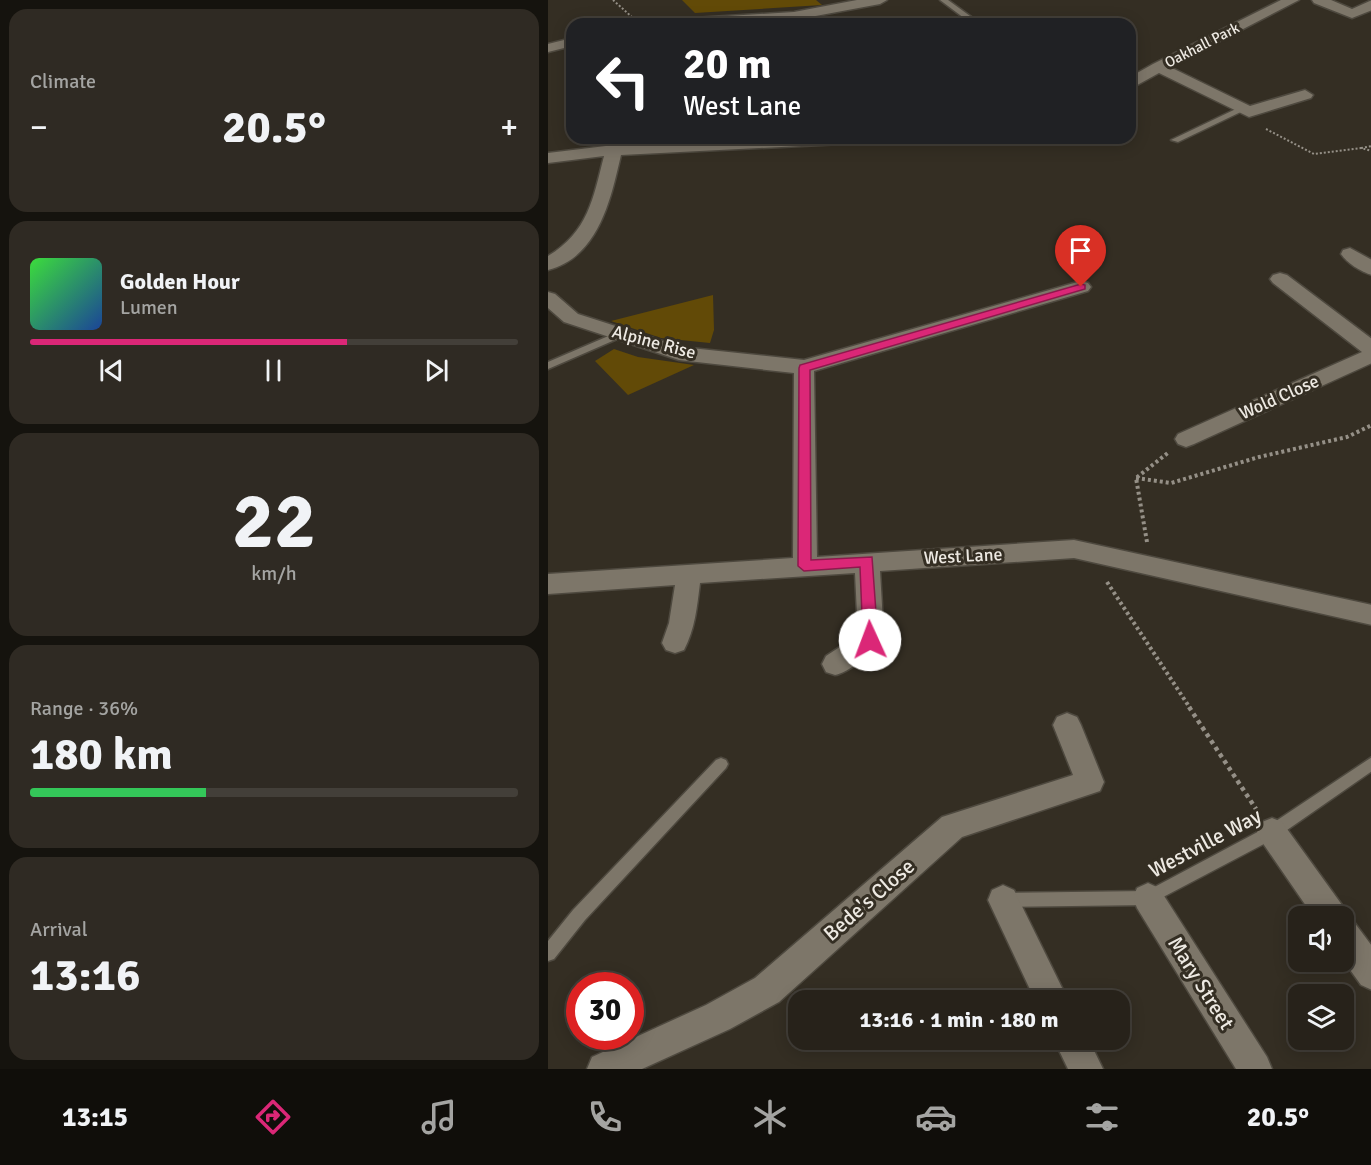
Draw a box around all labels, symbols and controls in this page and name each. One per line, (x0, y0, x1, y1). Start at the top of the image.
street label: Oakhall Park (1162, 18, 1243, 71)
text: 20 m (683, 39, 772, 90)
icon: left (584, 42, 662, 120)
text: Climate (30, 69, 96, 94)
text: West Lane (683, 90, 801, 123)
text: 20.5° (222, 100, 326, 155)
text: − (30, 107, 48, 148)
text: + (500, 107, 518, 148)
pin (1055, 225, 1106, 287)
icon: arrive (1064, 234, 1097, 267)
text: Golden Hour (120, 268, 240, 295)
text: Lumen (120, 295, 178, 320)
street label: Alpine Rise (610, 320, 698, 364)
icon: previous (95, 354, 128, 387)
icon: pause (257, 354, 290, 387)
icon: next (420, 354, 453, 387)
street label: Wold Close (1236, 370, 1322, 424)
text: 22 (232, 474, 316, 570)
street label: West Lane (923, 543, 1003, 569)
text: km/h (251, 561, 297, 586)
position arrow (838, 608, 902, 672)
text: Range · 36% (30, 696, 138, 721)
text: 180 km (30, 727, 173, 782)
street label: Westville Way (1144, 802, 1266, 883)
street label: Bede's Close (818, 853, 920, 947)
map controls (1288, 906, 1354, 1050)
button: sound (1288, 906, 1354, 972)
text: Arrival (30, 917, 88, 942)
street label: Mary Street (1162, 932, 1240, 1034)
text: 13:16 (30, 948, 140, 1003)
speed limit sign: 30 (566, 972, 644, 1050)
button: layers (1288, 984, 1354, 1050)
text: 13:16 · 1 min · 180 m (859, 1006, 1059, 1033)
icon: directions (252, 1096, 294, 1138)
icon: music (418, 1096, 460, 1138)
icon: phone (584, 1096, 626, 1138)
icon: climate (749, 1096, 791, 1138)
icon: car (915, 1096, 957, 1138)
icon: filters (1081, 1096, 1123, 1138)
text: 13:15 (62, 1101, 128, 1134)
text: 20.5° (1247, 1101, 1309, 1134)

